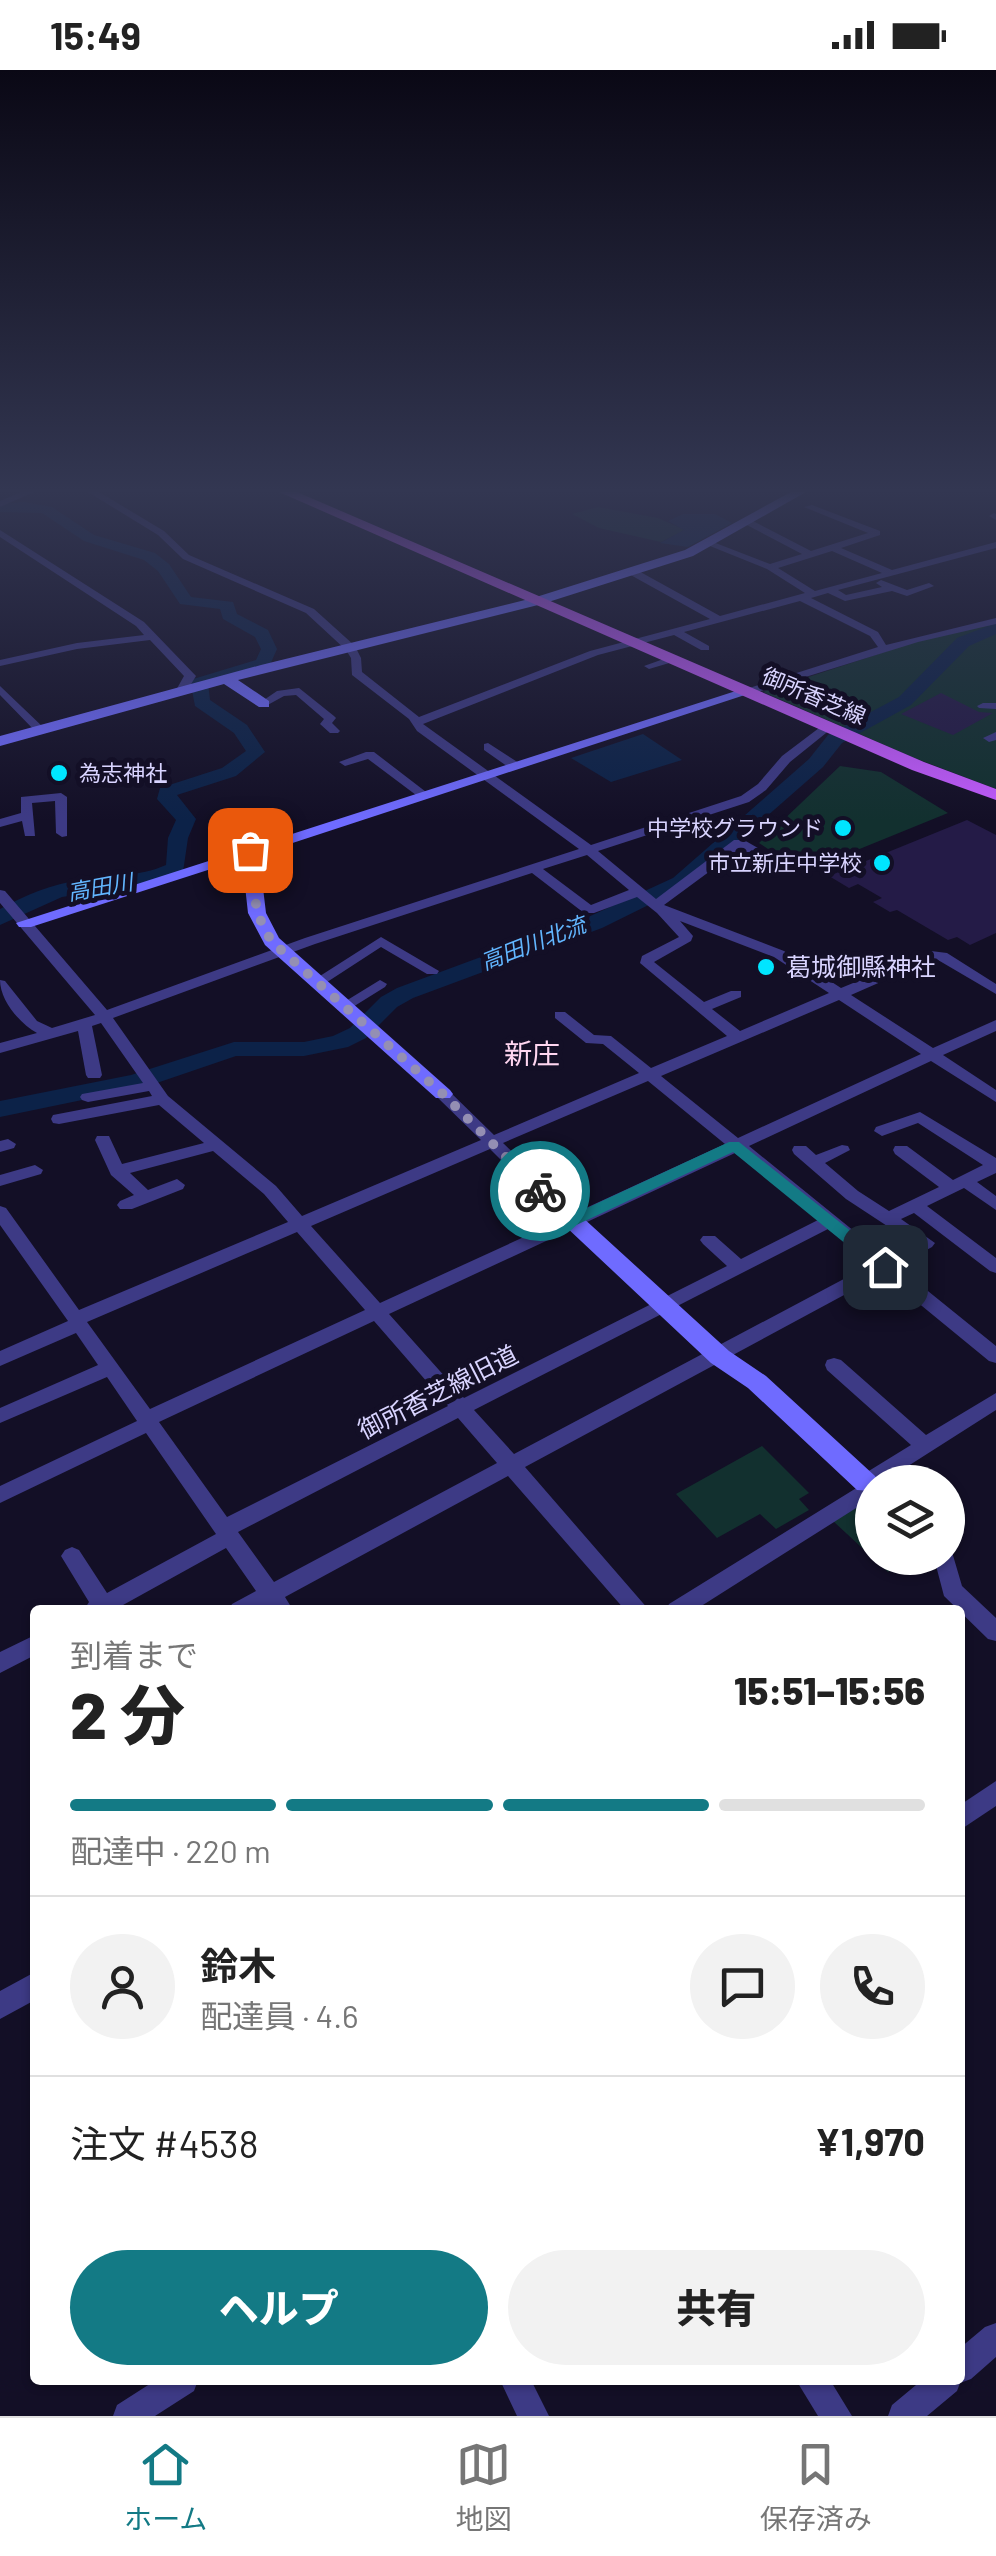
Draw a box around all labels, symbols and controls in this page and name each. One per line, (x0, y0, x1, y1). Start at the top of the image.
text: 15:49 (50, 12, 141, 58)
street label: 御所香芝線 (759, 662, 870, 729)
place label: 為志神社 (79, 759, 167, 785)
marker: 為志神社 (48, 762, 70, 784)
pin (208, 808, 293, 893)
place label: 中学校グラウンド (647, 814, 823, 840)
marker: 中学校グラウンド (832, 817, 854, 839)
icon: bag (223, 823, 278, 878)
place label: 市立新庄中学校 (708, 849, 862, 875)
marker: 市立新庄中学校 (871, 852, 893, 874)
water label: 高田川 (65, 867, 137, 905)
water label: 高田川北流 (477, 909, 591, 974)
place label: 葛城御縣神社 (786, 951, 936, 981)
marker: 葛城御縣神社 (755, 956, 777, 978)
district label: 新庄 (504, 1036, 560, 1070)
courier (490, 1141, 590, 1241)
icon: bike (513, 1164, 568, 1219)
pin (843, 1225, 928, 1310)
icon: home (858, 1240, 913, 1295)
street label: 御所香芝線旧道 (353, 1338, 522, 1444)
map controls (855, 1465, 965, 1575)
button: layers (855, 1465, 965, 1575)
text: 到着まで (70, 1635, 198, 1673)
text: 15:51–15:56 (734, 1667, 925, 1713)
text: 2 分 (70, 1674, 185, 1752)
text: 配達中 · 220 m (70, 1831, 271, 1869)
button: person (70, 1934, 175, 2039)
button: chat (690, 1934, 795, 2039)
button: phone (820, 1934, 925, 2039)
text: 鈴木 (200, 1942, 276, 1988)
text: 配達員 · 4.6 (200, 1996, 359, 2034)
text: ¥1,970 (815, 2118, 925, 2164)
text: 注文 #4538 (70, 2120, 258, 2166)
button: ヘルプ (70, 2250, 488, 2365)
button: 共有 (508, 2250, 925, 2365)
tab: ホーム (124, 2437, 207, 2537)
tab: 地図 (456, 2437, 512, 2537)
tab: 保存済み (760, 2437, 872, 2537)

